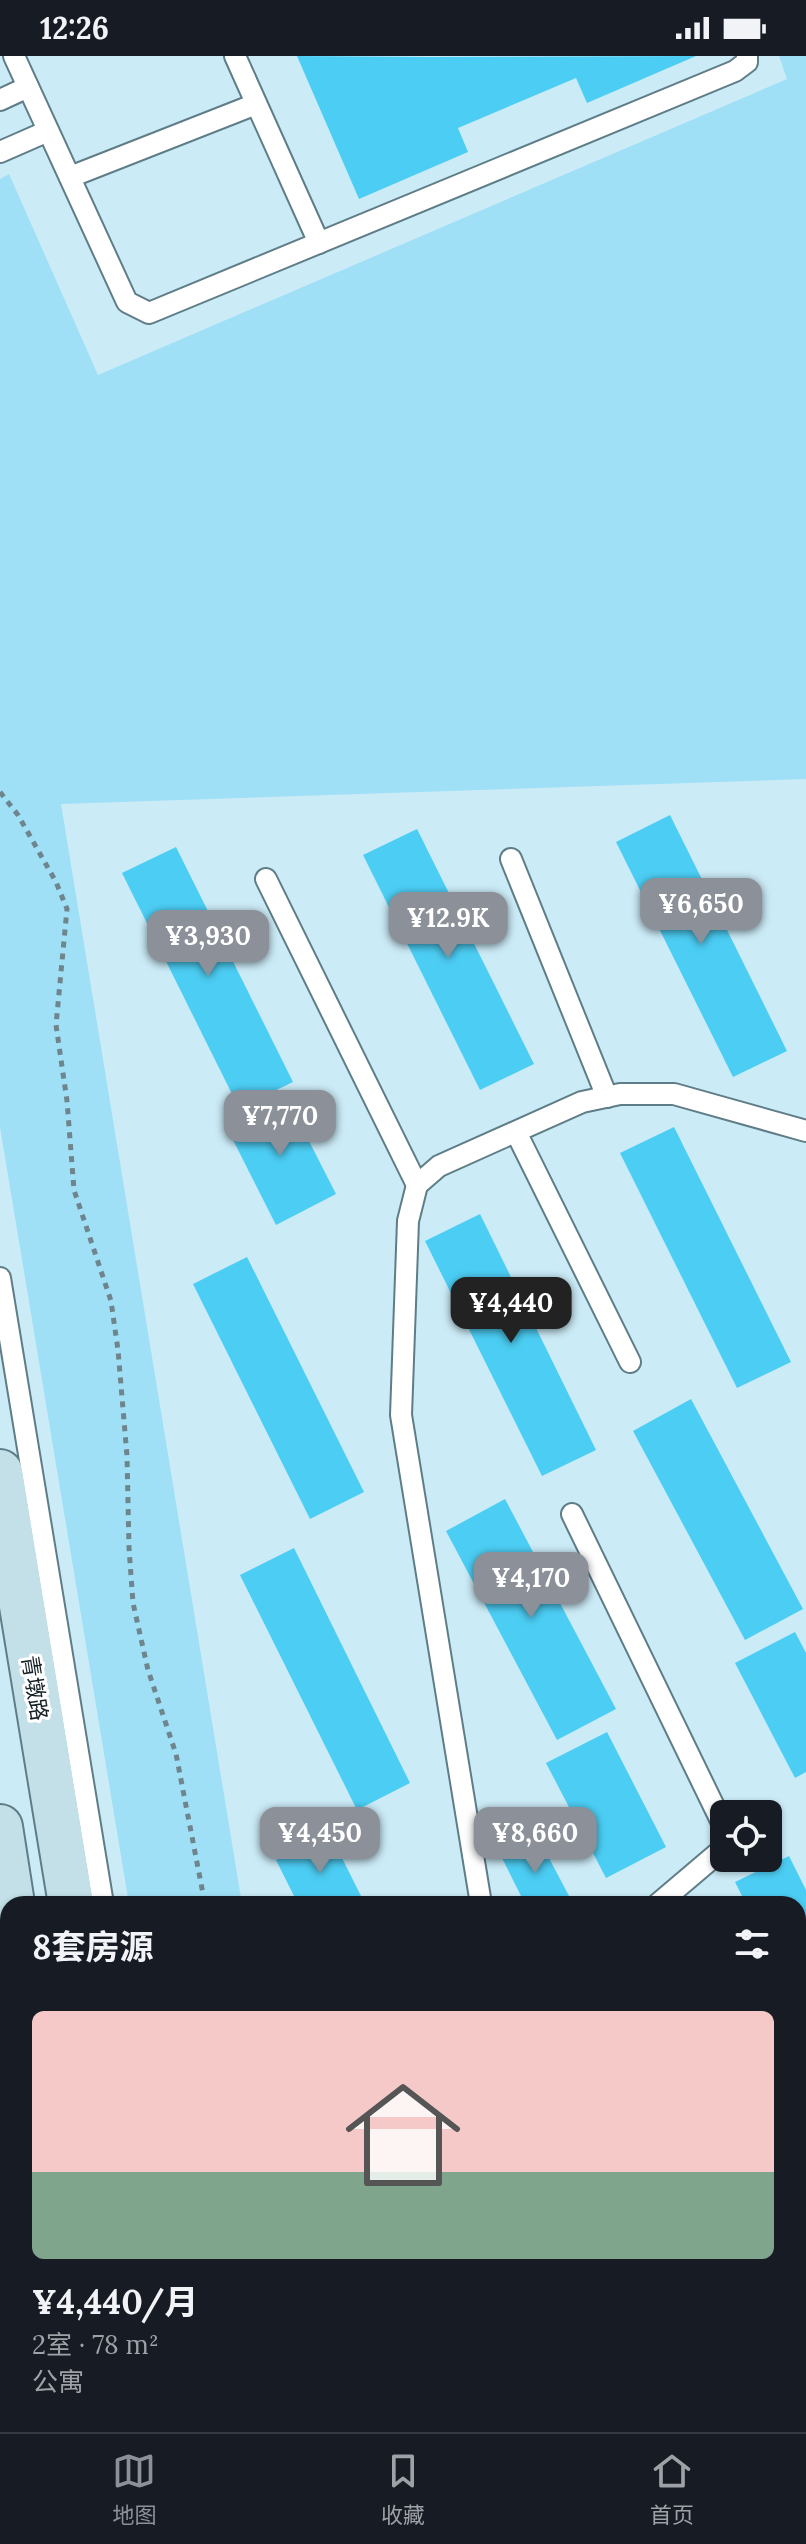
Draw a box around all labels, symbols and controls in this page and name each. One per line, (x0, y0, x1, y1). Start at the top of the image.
text: 12:26 (40, 9, 109, 47)
pin: ¥6,650 (636, 878, 766, 946)
text: ¥6,650 (658, 887, 744, 920)
pin: ¥12.9K (383, 892, 513, 960)
text: ¥12.9K (407, 901, 489, 934)
pin: ¥3,930 (143, 910, 273, 978)
text: ¥3,930 (165, 919, 251, 952)
pin: ¥7,770 (215, 1090, 345, 1158)
text: ¥7,770 (242, 1099, 318, 1132)
pin: ¥4,440 (446, 1277, 576, 1345)
text: ¥4,440 (469, 1286, 553, 1319)
pin: ¥4,170 (466, 1552, 596, 1620)
text: ¥4,170 (492, 1561, 570, 1594)
street label: 青墩路 (16, 1653, 54, 1723)
map controls (710, 1800, 782, 1872)
button: locate (710, 1800, 782, 1872)
pin: ¥4,450 (255, 1807, 385, 1875)
pin: ¥8,660 (470, 1807, 600, 1875)
text: ¥4,450 (278, 1816, 362, 1849)
text: ¥8,660 (492, 1816, 578, 1849)
icon: filters (730, 1922, 774, 1966)
text: 8套房源 (32, 1925, 153, 1968)
icon: home (331, 2063, 475, 2207)
text: ¥4,440/月 (32, 2280, 198, 2323)
text: 2室 · 78 m² (32, 2328, 159, 2361)
text: 公寓 (32, 2365, 84, 2398)
tab: 地图 (112, 2449, 156, 2529)
tab: 收藏 (381, 2449, 425, 2529)
tab: 首页 (650, 2449, 694, 2529)

